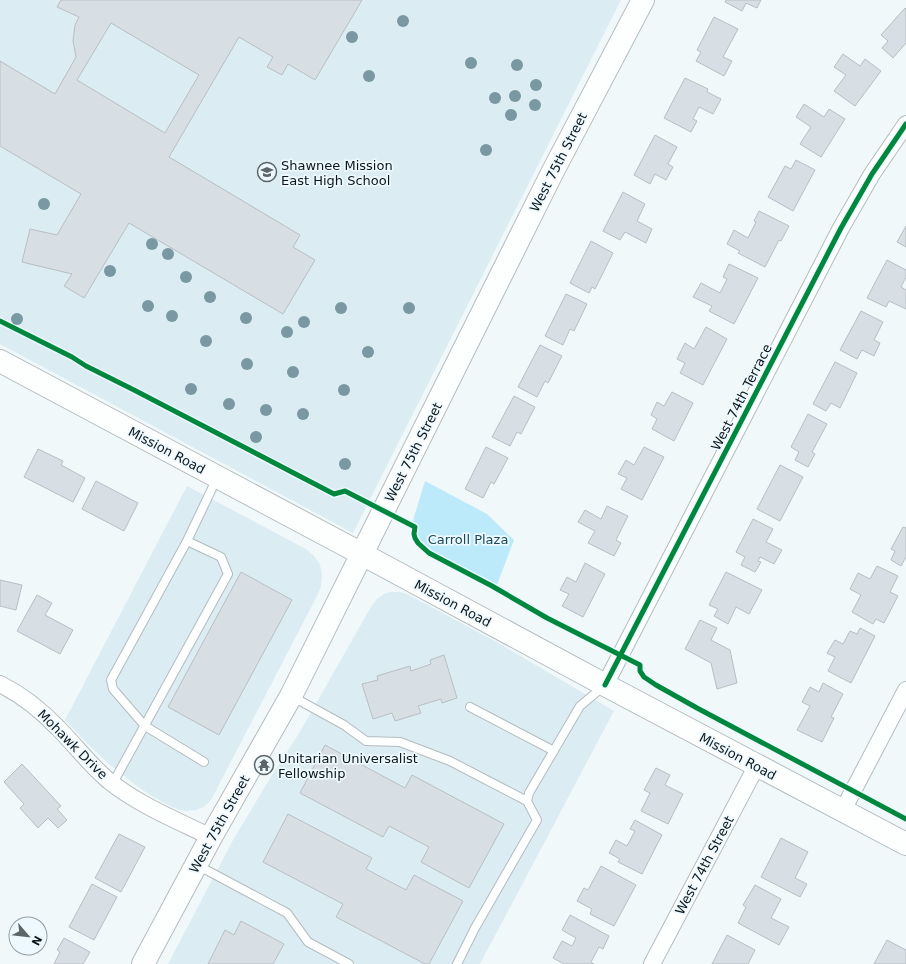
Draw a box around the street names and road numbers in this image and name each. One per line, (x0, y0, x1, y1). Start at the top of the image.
street label: West 75th Street (527, 110, 590, 214)
street label: West 74th Terrace (708, 342, 775, 453)
street label: West 75th Street (382, 400, 445, 504)
street label: Mission Road (126, 424, 208, 477)
street label: Mission Road (412, 577, 494, 630)
street label: Mohawk Drive (35, 706, 111, 782)
street label: Mission Road (697, 730, 779, 783)
street label: West 75th Street (186, 773, 253, 876)
street label: West 74th Street (672, 813, 737, 917)

